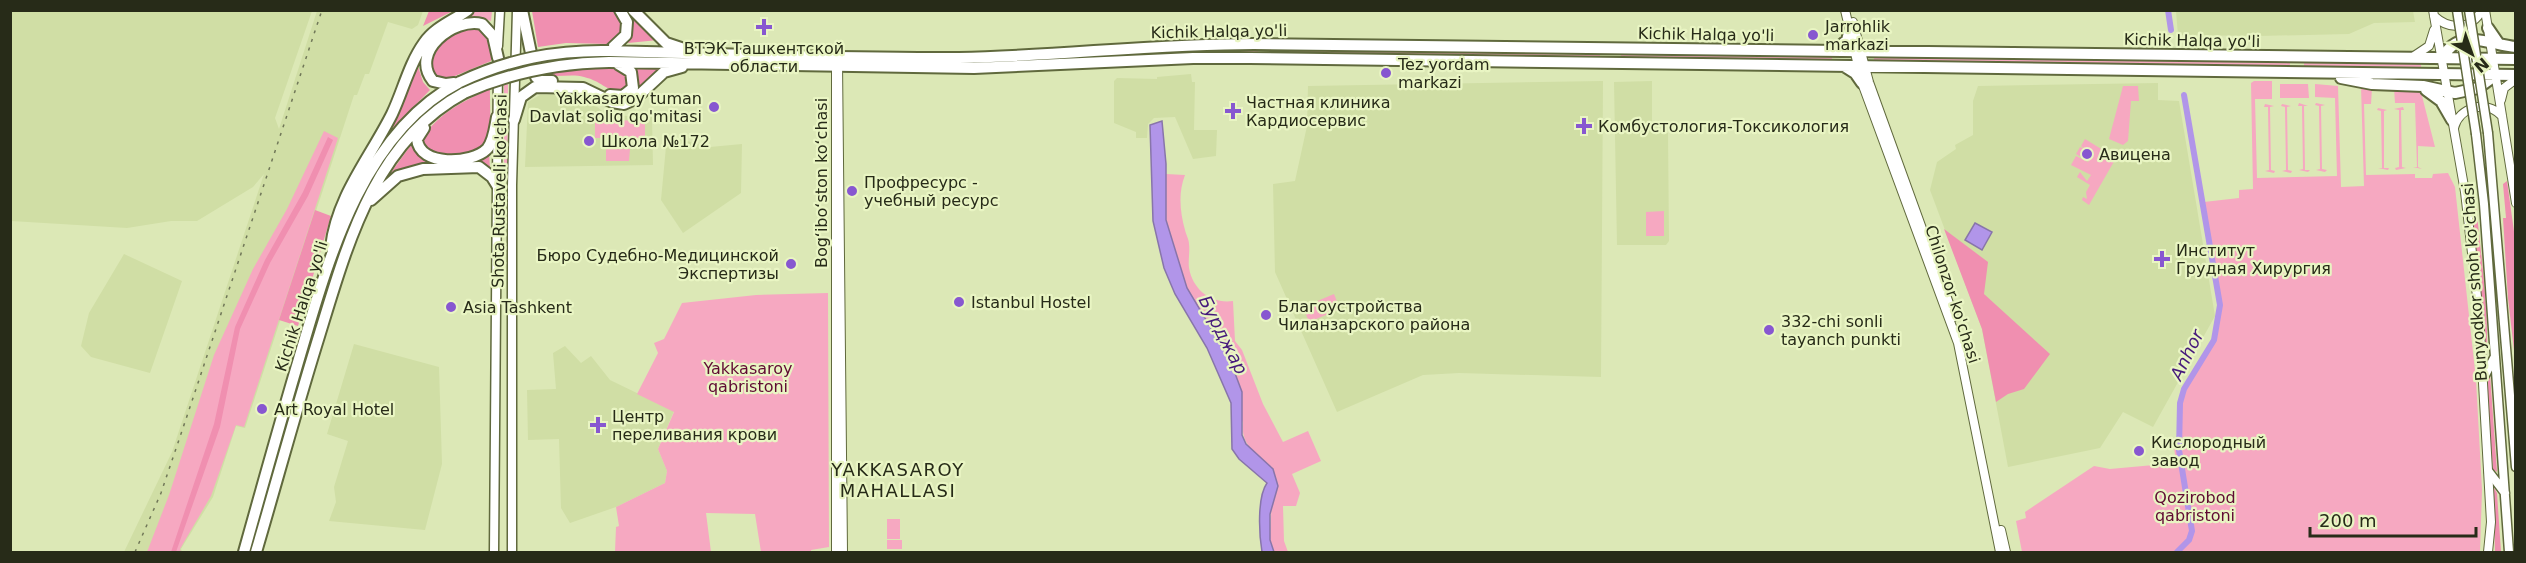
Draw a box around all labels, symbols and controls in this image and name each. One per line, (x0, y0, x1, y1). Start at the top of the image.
place label: Jarrohlik markazi (1824, 17, 1891, 54)
marker: ВТЭК Ташкентской области (755, 18, 773, 36)
street label: Kichik Halqa yo'li (1151, 21, 1287, 42)
street label: Kichik Halqa yo'li (1638, 24, 1774, 45)
north arrow (2442, 24, 2502, 84)
marker: Jarrohlik markazi (1806, 28, 1820, 42)
street label: Kichik Halqa yo'li (2124, 30, 2260, 51)
place label: ВТЭК Ташкентской области (684, 39, 844, 76)
text: N (2470, 54, 2493, 77)
place label: Tez yordam markazi (1397, 55, 1489, 92)
marker: Tez yordam markazi (1379, 66, 1393, 80)
place label: Yakkasaroy tuman Davlat soliq qo'mitasi (529, 89, 702, 126)
place label: Частная клиника Кардиосервис (1246, 93, 1390, 130)
street label: Shota Rustaveli ko'chasi (488, 94, 511, 288)
street label: Bogʻiboʻston koʻchasi (812, 98, 831, 268)
marker: Yakkasaroy tuman Davlat soliq qo'mitasi (707, 100, 721, 114)
marker: Частная клиника Кардиосервис (1224, 102, 1242, 120)
marker: Комбустология-Токсикология (1575, 117, 1593, 135)
place label: Комбустология-Токсикология (1598, 117, 1849, 136)
place label: Школа №172 (601, 132, 710, 151)
marker: Школа №172 (582, 134, 596, 148)
place label: Авицена (2099, 145, 2171, 164)
marker: Авицена (2080, 147, 2094, 161)
place label: Профресурс - учебный ресурс (864, 173, 998, 210)
street label: Bunyodkor shoh ko'chasi (2458, 182, 2491, 382)
marker: Профресурс - учебный ресурс (845, 184, 859, 198)
street label: Chilonzor ko'chasi (1921, 223, 1984, 366)
street label: Kichik Halqa yo'li (271, 238, 332, 374)
place label: Институт Грудная Хирургия (2176, 241, 2331, 278)
place label: Бюро Судебно-Медицинской Экспертизы (537, 246, 779, 283)
marker: Институт Грудная Хирургия (2153, 250, 2171, 268)
marker: Бюро Судебно-Медицинской Экспертизы (784, 257, 798, 271)
water label: Бурджар (1195, 292, 1252, 378)
place label: Istanbul Hostel (971, 293, 1091, 312)
marker: Istanbul Hostel (952, 295, 966, 309)
place label: Благоустройства Чиланзарского района (1278, 297, 1470, 334)
place label: Asia Tashkent (463, 298, 572, 317)
marker: Asia Tashkent (444, 300, 458, 314)
marker: Благоустройства Чиланзарского района (1259, 308, 1273, 322)
place label: 332-chi sonli tayanch punkti (1781, 312, 1901, 349)
marker: 332-chi sonli tayanch punkti (1762, 323, 1776, 337)
water label: Anhor (2165, 325, 2208, 384)
park label: Yakkasaroy qabristoni (702, 359, 793, 396)
place label: Art Royal Hotel (274, 400, 394, 419)
marker: Art Royal Hotel (255, 402, 269, 416)
place label: Центр переливания крови (612, 407, 777, 444)
marker: Центр переливания крови (589, 416, 607, 434)
place label: Кислородный завод (2151, 433, 2266, 470)
marker: Кислородный завод (2132, 444, 2146, 458)
district label: YAKKASAROY MAHALLASI (830, 459, 965, 501)
park label: Qozirobod qabristoni (2154, 488, 2236, 525)
scale bar (2310, 500, 2476, 538)
text: 200 m (2319, 510, 2377, 531)

